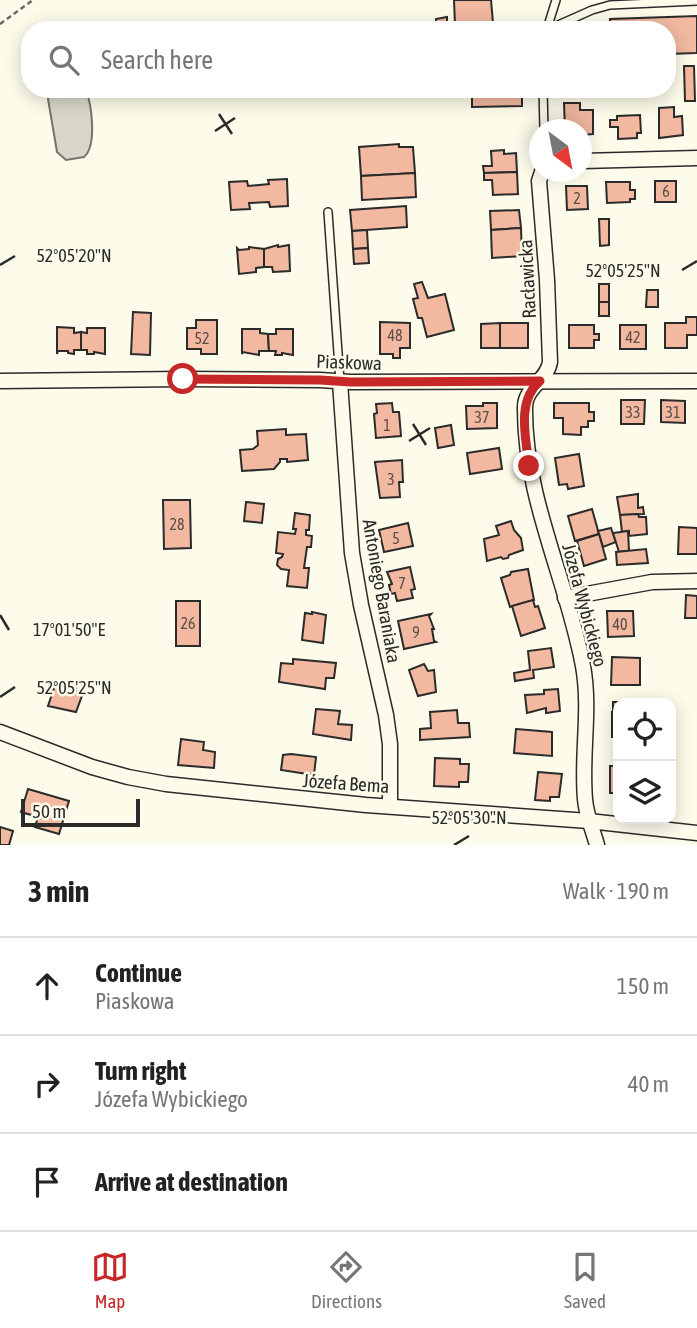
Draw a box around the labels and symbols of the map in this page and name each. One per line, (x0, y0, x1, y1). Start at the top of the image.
north arrow (529, 119, 592, 182)
house number: 6 (662, 182, 670, 200)
house number: 2 (573, 189, 581, 207)
street label: Racławicka (514, 239, 540, 319)
text: 52°05'20"N (36, 245, 112, 266)
text: 52°05'25"N (585, 260, 661, 281)
house number: 48 (387, 326, 403, 344)
house number: 42 (625, 328, 641, 346)
house number: 52 (194, 329, 210, 347)
street label: Piaskowa (316, 350, 382, 374)
route start (167, 363, 198, 394)
house number: 33 (625, 403, 641, 421)
house number: 31 (665, 403, 681, 421)
house number: 37 (474, 408, 490, 426)
house number: 1 (383, 416, 391, 434)
route end (513, 450, 544, 481)
house number: 3 (387, 470, 395, 488)
house number: 28 (169, 515, 185, 533)
street label: Antoniego Baraniaka (359, 517, 405, 665)
house number: 5 (392, 529, 400, 547)
street label: Józefa Wybickiego (558, 541, 612, 669)
house number: 7 (398, 574, 406, 592)
house number: 26 (180, 614, 196, 632)
house number: 40 (612, 615, 628, 633)
text: 17°01'50"E (33, 619, 105, 640)
house number: 9 (412, 623, 420, 641)
text: 52°05'25"N (36, 677, 112, 698)
street label: Józefa Bema (302, 769, 390, 797)
scale bar (21, 796, 140, 828)
text: 52°05'30"N (431, 807, 507, 828)

